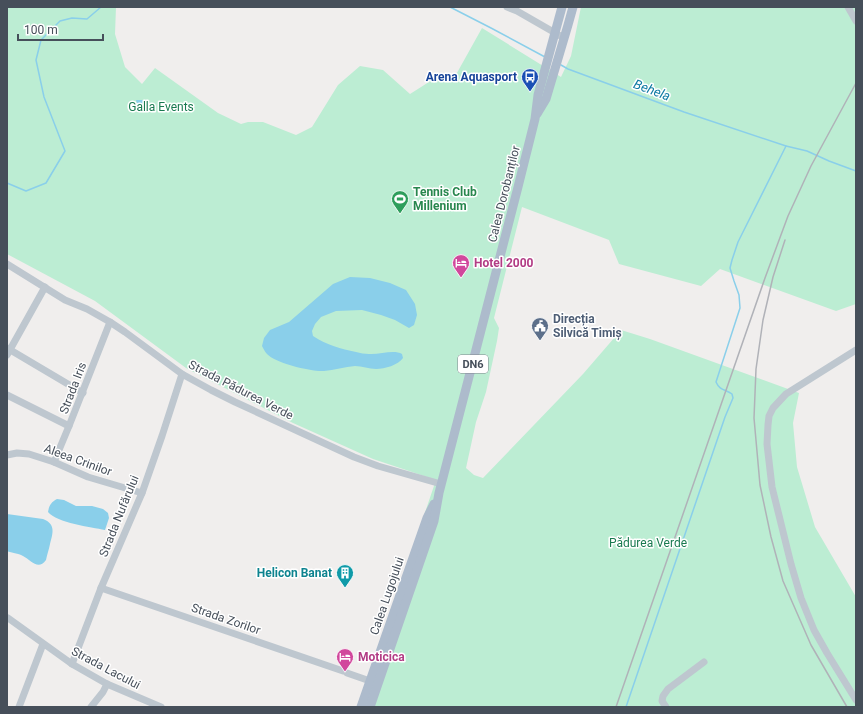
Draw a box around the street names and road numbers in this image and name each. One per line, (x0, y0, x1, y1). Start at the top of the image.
street label: Calea Dorobanților (485, 144, 524, 244)
road number: DN6 (458, 355, 488, 373)
street label: Strada Pădurea Verde (186, 357, 296, 423)
street label: Strada Iris (57, 360, 89, 416)
street label: Aleea Crinilor (42, 441, 114, 479)
street label: Strada Nufărului (96, 473, 142, 559)
street label: Calea Lugojului (367, 555, 407, 637)
street label: Strada Zorilor (189, 601, 263, 637)
street label: Strada Lacului (69, 644, 143, 692)

